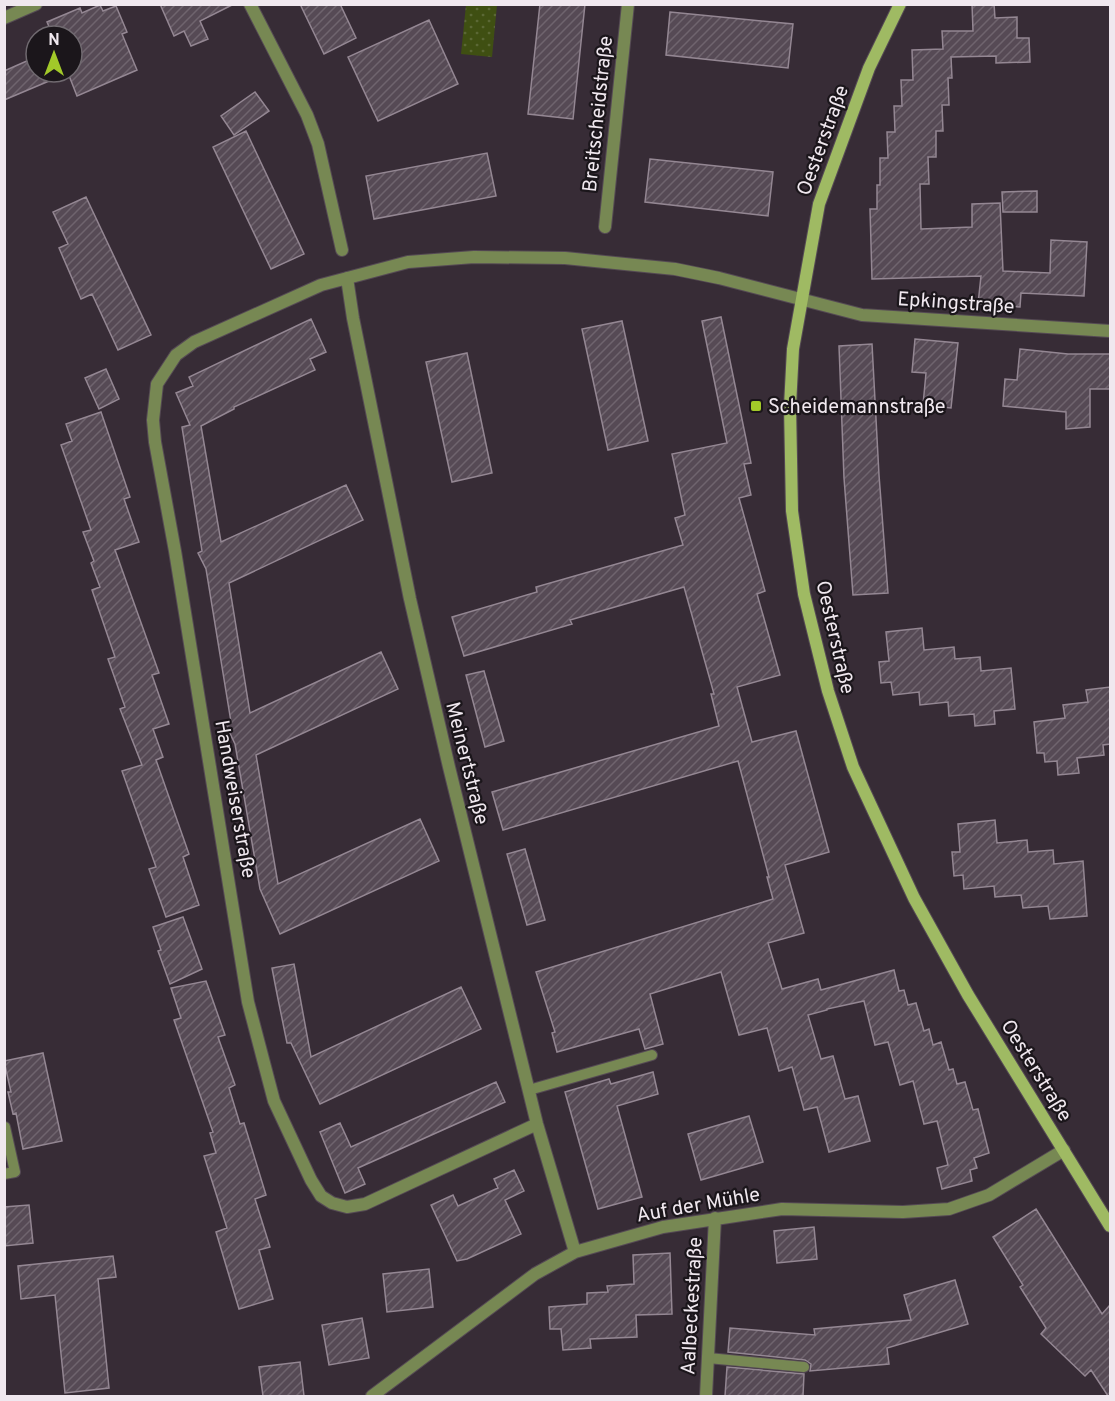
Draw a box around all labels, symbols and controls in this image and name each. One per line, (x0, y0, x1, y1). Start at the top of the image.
north arrow (24, 24, 84, 84)
text: N (48, 31, 60, 51)
street label: Breitscheidstraße (578, 35, 620, 194)
street label: Oesterstraße (792, 82, 856, 199)
street label: Epkingstraße (896, 287, 1015, 321)
place label: Scheidemannstraße (768, 395, 945, 421)
marker: Scheidemannstraße (749, 399, 763, 413)
street label: Oesterstraße (808, 578, 860, 697)
street label: Meinertstraße (438, 699, 494, 828)
street label: Handweiserstraße (207, 718, 261, 881)
street label: Oesterstraße (994, 1015, 1077, 1127)
street label: Auf der Mühle (634, 1182, 762, 1230)
street label: Aalbeckestraße (676, 1236, 710, 1376)

